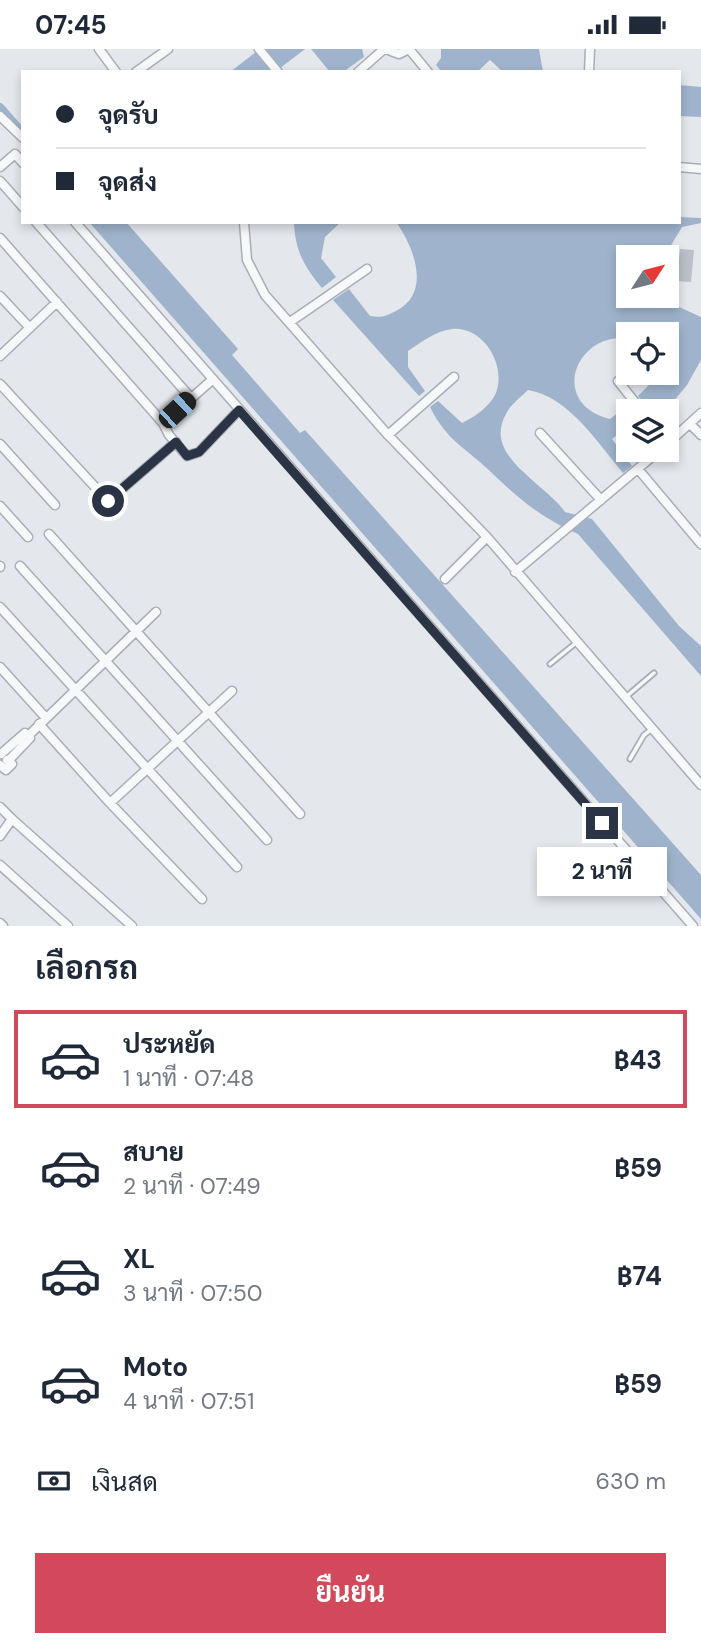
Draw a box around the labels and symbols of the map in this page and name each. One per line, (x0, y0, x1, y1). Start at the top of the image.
north arrow (616, 245, 679, 308)
car (155, 388, 200, 432)
route start (92, 485, 124, 517)
route end (586, 807, 618, 839)
callout: 2 นาที (537, 847, 667, 897)

